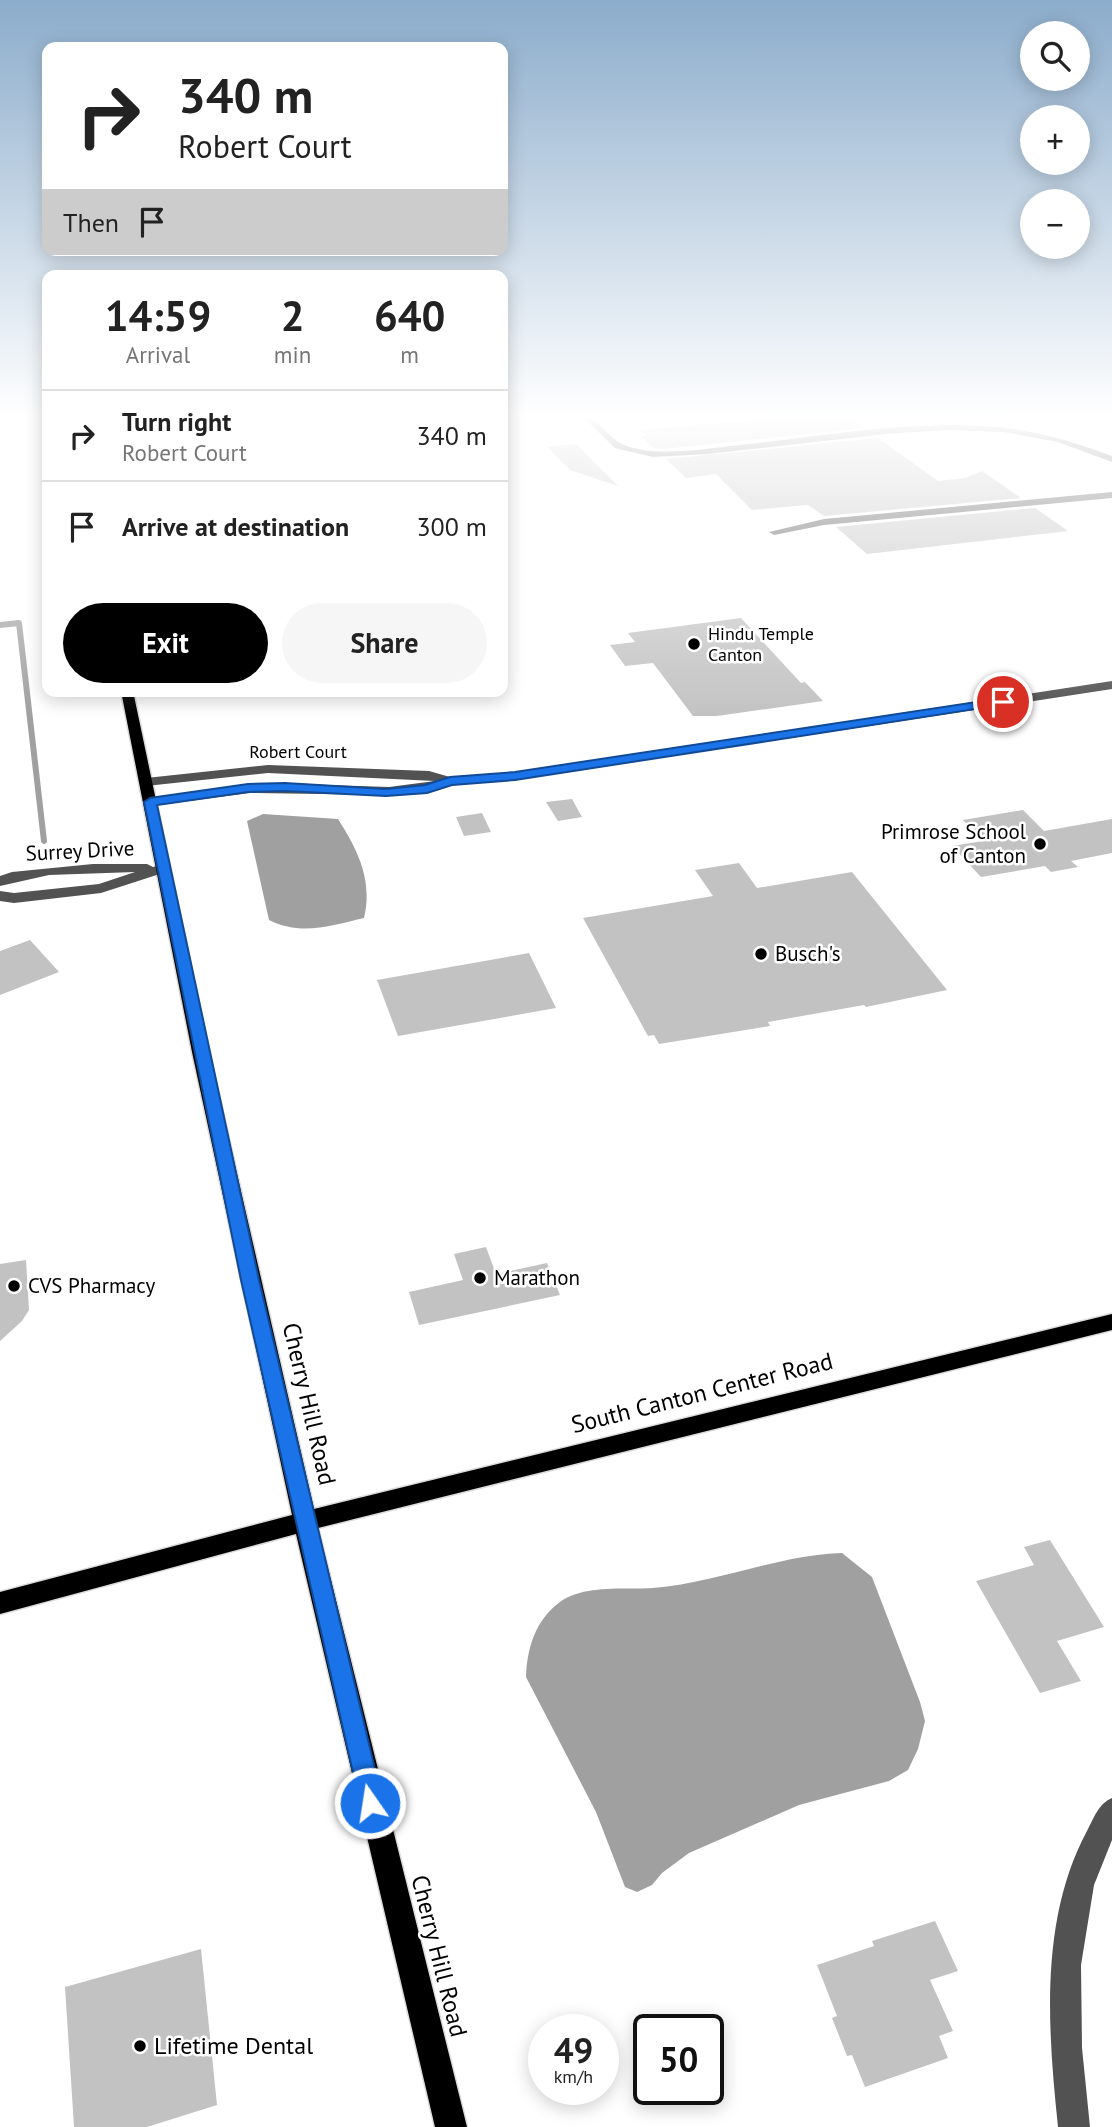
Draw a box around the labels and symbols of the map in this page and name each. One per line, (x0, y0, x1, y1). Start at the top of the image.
place label: Hindu Temple Canton (708, 622, 814, 666)
marker: Hindu Temple Canton (686, 636, 702, 652)
pin (973, 672, 1033, 732)
street label: Robert Court (249, 740, 347, 763)
place label: Primrose School of Canton (881, 818, 1026, 869)
street label: Surrey Drive (25, 834, 135, 867)
marker: Primrose School of Canton (1032, 836, 1048, 852)
place label: Busch's (775, 940, 841, 967)
marker: Busch's (753, 946, 769, 962)
place label: Marathon (494, 1264, 580, 1291)
marker: Marathon (472, 1270, 488, 1286)
place label: CVS Pharmacy (28, 1272, 156, 1299)
marker: CVS Pharmacy (6, 1278, 22, 1294)
street label: Cherry Hill Road (276, 1320, 343, 1488)
street label: South Canton Center Road (568, 1345, 836, 1440)
position arrow (333, 1766, 407, 1840)
street label: Cherry Hill Road (404, 1872, 475, 2040)
speed limit sign: 50 (633, 2014, 724, 2105)
place label: Lifetime Dental (154, 2030, 313, 2061)
marker: Lifetime Dental (132, 2038, 148, 2054)

